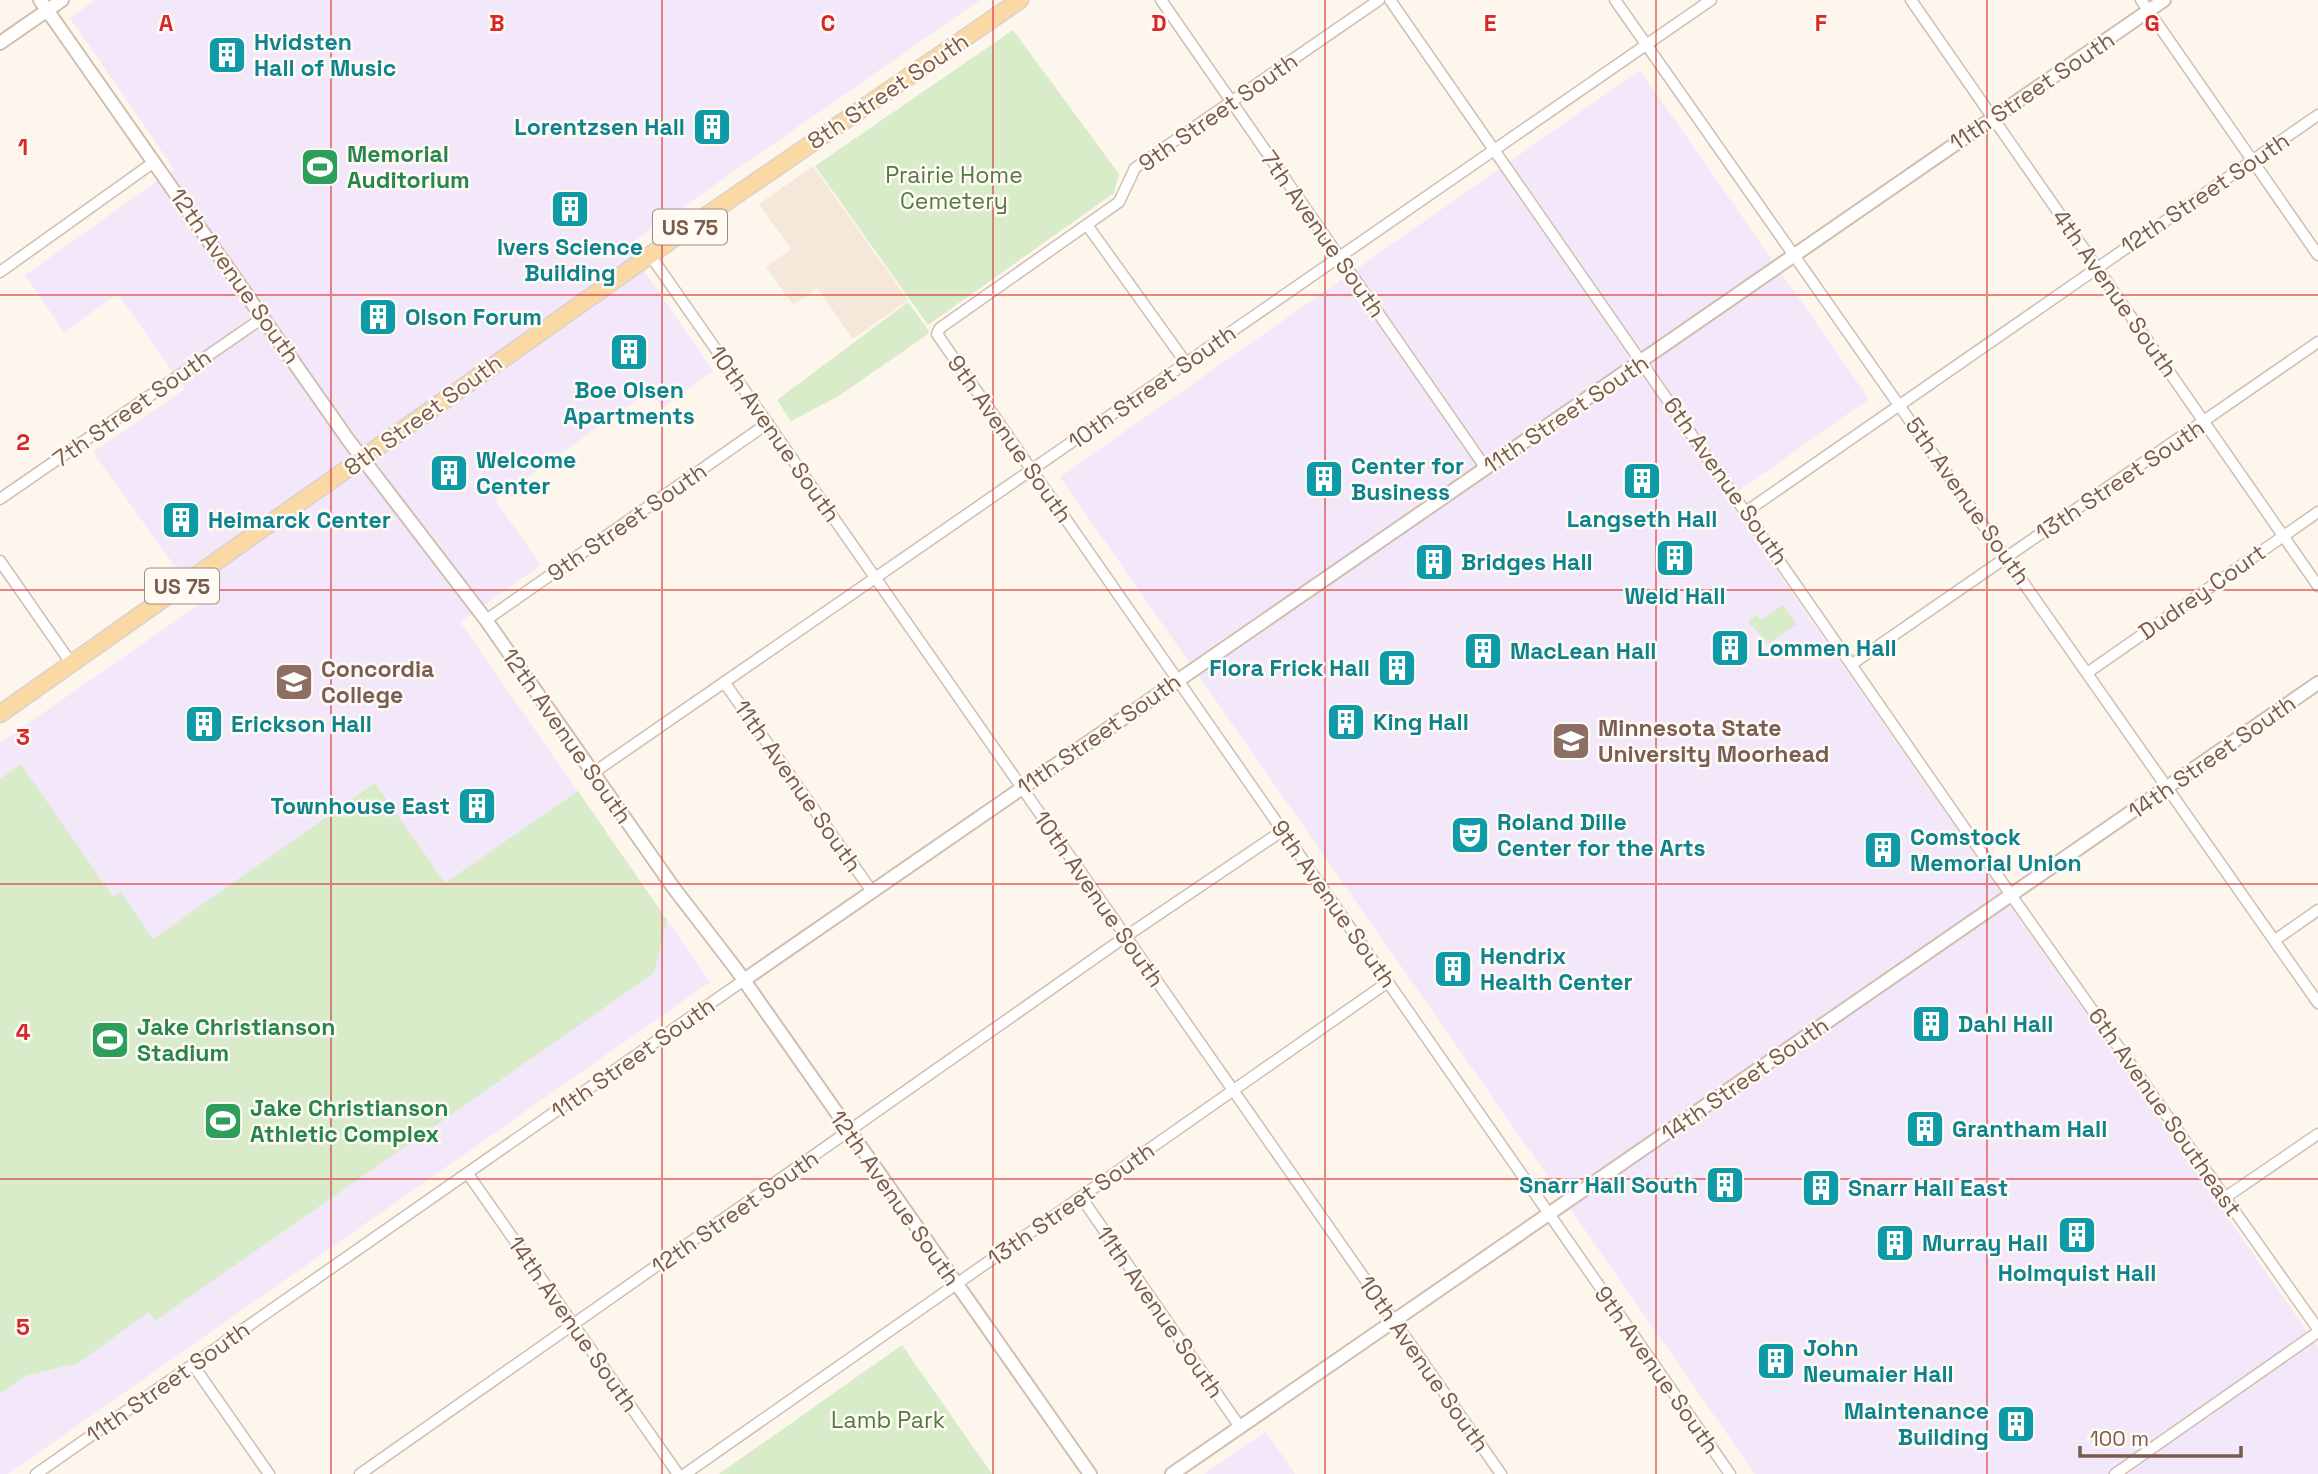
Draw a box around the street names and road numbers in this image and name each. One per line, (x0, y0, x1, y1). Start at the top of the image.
street label: 11th Street South (1944, 25, 2120, 157)
street label: 8th Street South (802, 26, 974, 156)
street label: 9th Street South (1132, 46, 1304, 178)
street label: 12th Street South (2115, 125, 2295, 261)
street label: 7th Avenue South (1254, 145, 1392, 323)
street label: 12th Avenue South (163, 182, 307, 370)
street label: 4th Avenue South (2046, 203, 2184, 383)
road number: US 75 (653, 210, 727, 244)
street label: 10th Street South (1062, 318, 1242, 456)
street label: 10th Avenue South (703, 340, 847, 528)
street label: 7th Street South (47, 342, 217, 474)
street label: 8th Street South (338, 348, 508, 482)
street label: 11th Street South (1478, 348, 1654, 480)
street label: 9th Avenue South (941, 349, 1079, 529)
street label: 6th Avenue South (1657, 391, 1795, 571)
street label: 5th Avenue South (1899, 411, 2037, 591)
street label: 13th Street South (2030, 412, 2210, 548)
street label: 9th Street South (541, 456, 713, 588)
street label: Dudrey Court (2133, 537, 2271, 647)
road number: US 75 (145, 568, 219, 604)
street label: 12th Avenue South (495, 642, 639, 830)
street label: 11th Street South (1011, 666, 1187, 802)
street label: 14th Street South (2122, 688, 2302, 826)
street label: 11th Avenue South (727, 694, 869, 878)
street label: 10th Avenue South (1027, 805, 1171, 993)
street label: 9th Avenue South (1265, 814, 1403, 994)
street label: 11th Street South (545, 990, 721, 1126)
street label: 6th Avenue Southeast (2082, 1002, 2248, 1222)
street label: 14th Street South (1655, 1010, 1835, 1148)
street label: 12th Avenue South (823, 1104, 967, 1292)
street label: 13th Street South (982, 1135, 1160, 1273)
street label: 12th Street South (646, 1143, 824, 1281)
street label: 11th Avenue South (1089, 1220, 1231, 1404)
street label: 14th Avenue South (501, 1230, 645, 1418)
street label: 10th Avenue South (1352, 1270, 1496, 1458)
street label: 9th Avenue South (1588, 1280, 1726, 1460)
street label: 11th Street South (80, 1314, 256, 1450)

